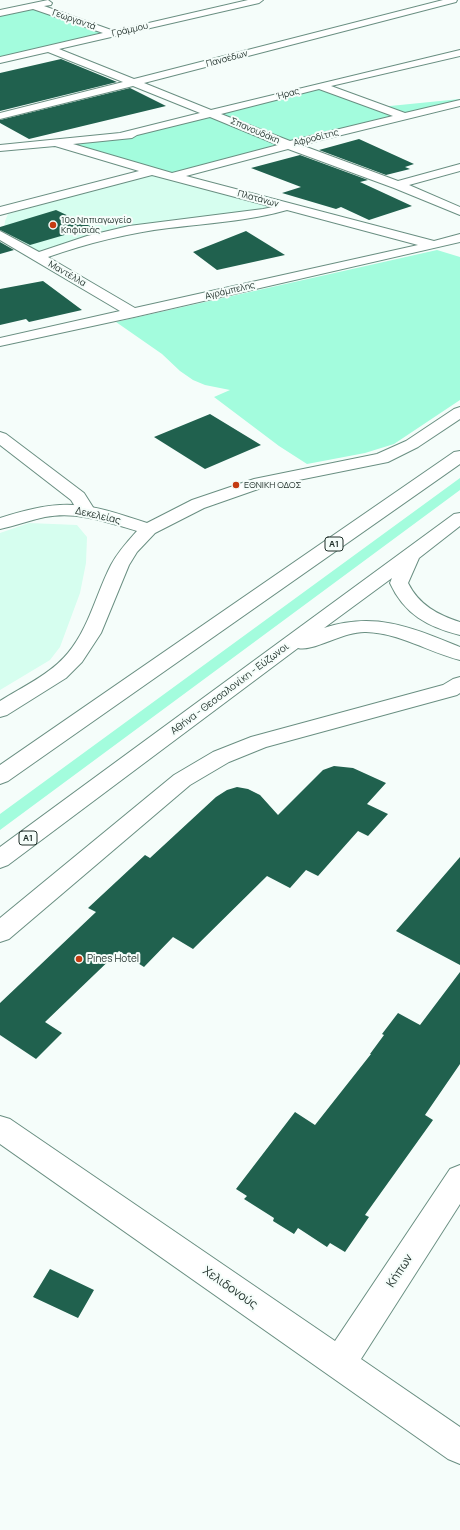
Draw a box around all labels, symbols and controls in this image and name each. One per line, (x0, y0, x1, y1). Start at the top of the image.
street label: Γεωργαντά (51, 8, 97, 32)
street label: Γράμμου (111, 21, 149, 39)
street label: Πανσέδων (205, 48, 249, 70)
street label: Ήρας (275, 86, 301, 102)
street label: Σπανουδάκη (229, 116, 281, 146)
street label: Αφροδίτης (292, 127, 340, 149)
street label: Πλατάνων (236, 188, 280, 210)
place label: 10ο Νηπιαγωγείο Κηφισιάς (61, 215, 132, 236)
marker: 10ο Νηπιαγωγείο Κηφισιάς (48, 220, 58, 230)
street label: Μαντέλλα (46, 259, 88, 289)
street label: Αγράμπελης (204, 280, 256, 302)
marker: ΕΘΝΙΚΗ ΟΔΟΣ (231, 480, 241, 490)
place label: ΕΘΝΙΚΗ ΟΔΟΣ (244, 480, 301, 490)
street label: Δεκελείας (74, 505, 122, 527)
road number: Α1 (325, 537, 343, 551)
street label: Αθήνα - Θεσσαλονίκη - Εύζωνοι (168, 641, 292, 737)
road number: Α1 (19, 831, 37, 845)
place label: Pines Hotel (87, 953, 139, 965)
marker: Pines Hotel (74, 954, 84, 964)
street label: Κήπων (384, 1252, 416, 1290)
street label: Χελιδονούς (200, 1264, 260, 1312)

